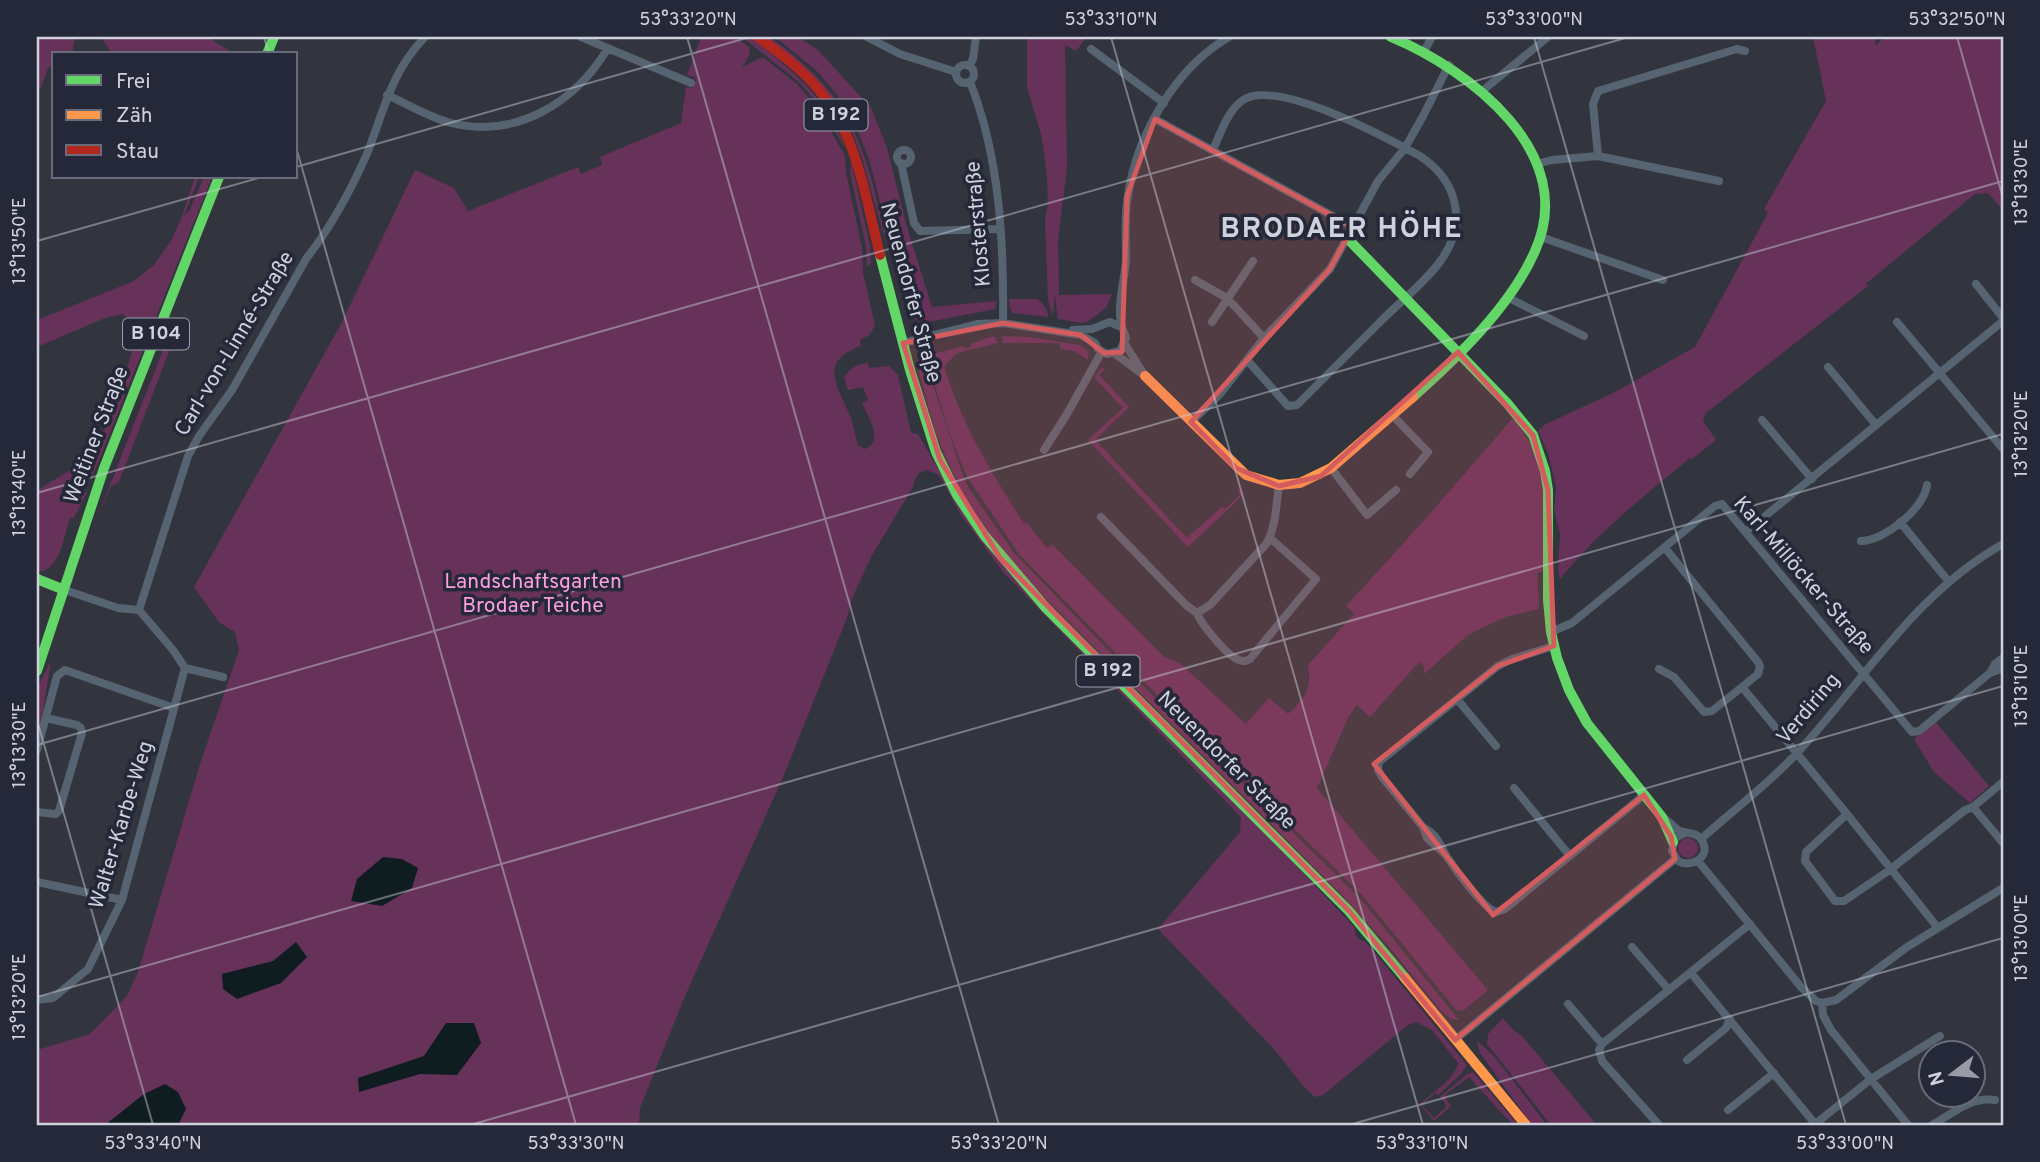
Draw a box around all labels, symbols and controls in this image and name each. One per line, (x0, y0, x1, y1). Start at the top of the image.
text: 53°33'20"N (639, 9, 737, 32)
text: 53°33'10"N (1064, 9, 1158, 32)
text: 53°33'00"N (1485, 9, 1583, 32)
text: 53°32'50"N (1908, 9, 2006, 32)
legend (52, 52, 298, 178)
text: Frei (116, 69, 151, 96)
road number: B 192 (804, 99, 868, 130)
text: Zäh (116, 103, 153, 130)
text: Stau (116, 139, 159, 166)
text: 13°13'30"E (2011, 139, 2034, 225)
street label: Klosterstraße (960, 160, 998, 288)
text: 13°13'50"E (9, 197, 32, 285)
street label: Neuendorfer Straße (873, 200, 947, 386)
district label: BRODAER HÖHE (1221, 210, 1463, 248)
street label: Carl-von-Linné-Straße (169, 247, 301, 441)
road number: B 104 (123, 318, 189, 350)
street label: Weitiner Straße (58, 363, 136, 507)
text: 13°13'20"E (2011, 391, 2034, 477)
text: 13°13'40"E (9, 449, 32, 537)
street label: Karl-Millöcker-Straße (1727, 491, 1879, 661)
park label: Landschaftsgarten Brodaer Teiche (444, 569, 622, 620)
text: 13°13'10"E (2011, 645, 2034, 727)
road number: B 192 (1076, 656, 1140, 686)
street label: Verdiring (1771, 668, 1847, 750)
street label: Neuendorfer Straße (1151, 686, 1301, 836)
text: 13°13'30"E (9, 702, 32, 788)
street label: Walter-Karbe-Weg (84, 738, 160, 912)
text: 13°13'00"E (2011, 894, 2034, 982)
text: 13°13'20"E (9, 954, 32, 1040)
north arrow (1918, 1040, 1988, 1110)
text: N (1924, 1068, 1951, 1088)
text: 53°33'40"N (104, 1133, 202, 1156)
text: 53°33'30"N (527, 1133, 625, 1156)
text: 53°33'20"N (950, 1133, 1048, 1156)
text: 53°33'10"N (1375, 1133, 1469, 1156)
text: 53°33'00"N (1796, 1133, 1894, 1156)

